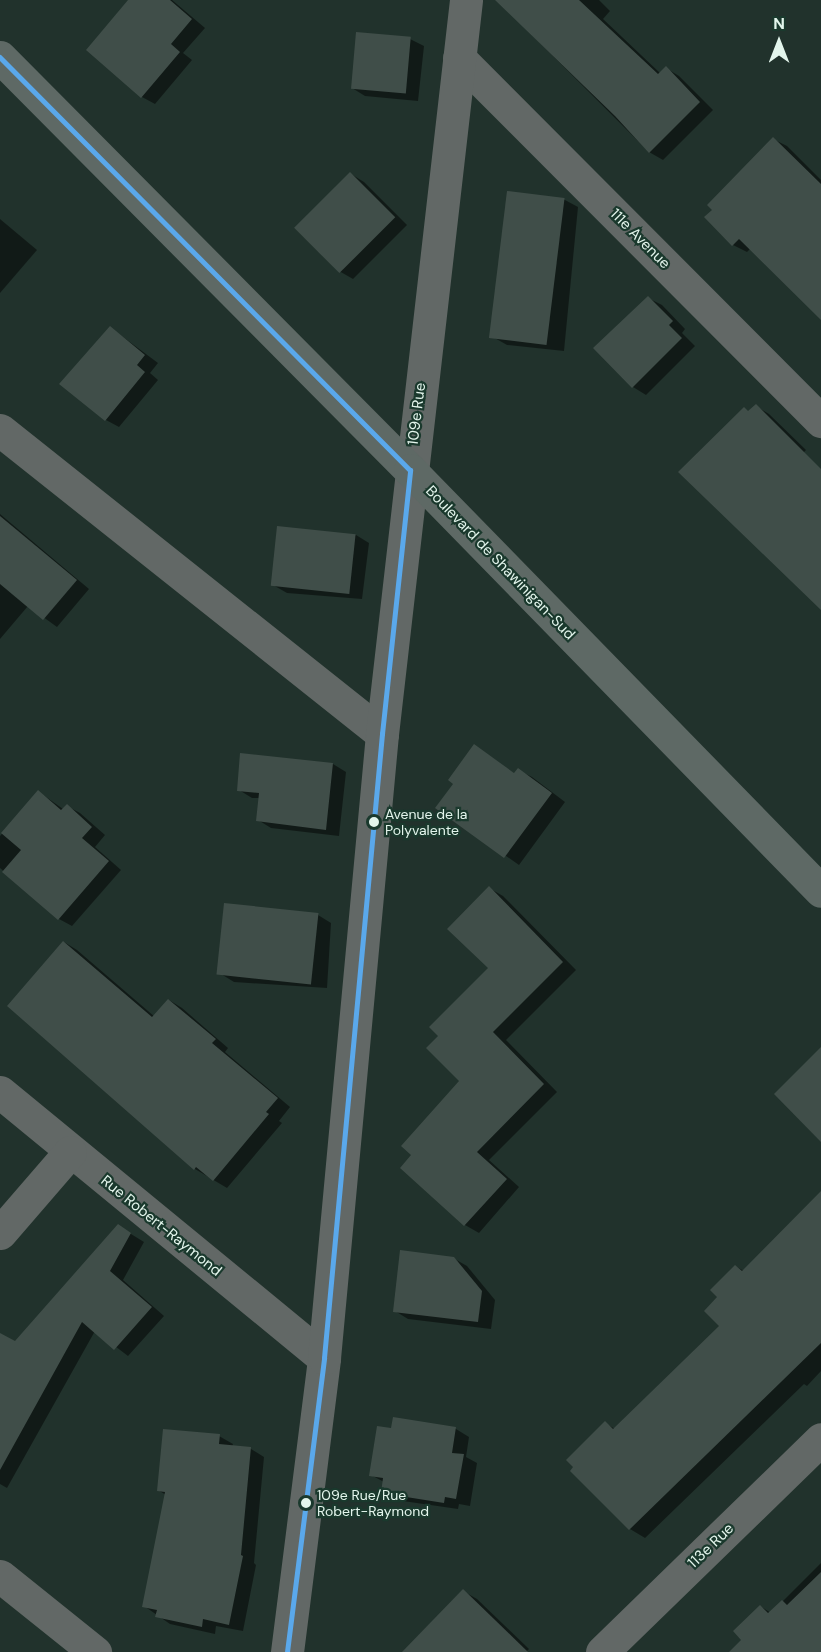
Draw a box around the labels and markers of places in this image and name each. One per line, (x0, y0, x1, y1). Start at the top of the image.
place label: Avenue de la Polyvalente (385, 806, 467, 838)
marker: Avenue de la Polyvalente (368, 816, 380, 828)
place label: 109e Rue/Rue Robert-Raymond (317, 1487, 429, 1520)
marker: 109e Rue/Rue Robert-Raymond (300, 1497, 312, 1509)

